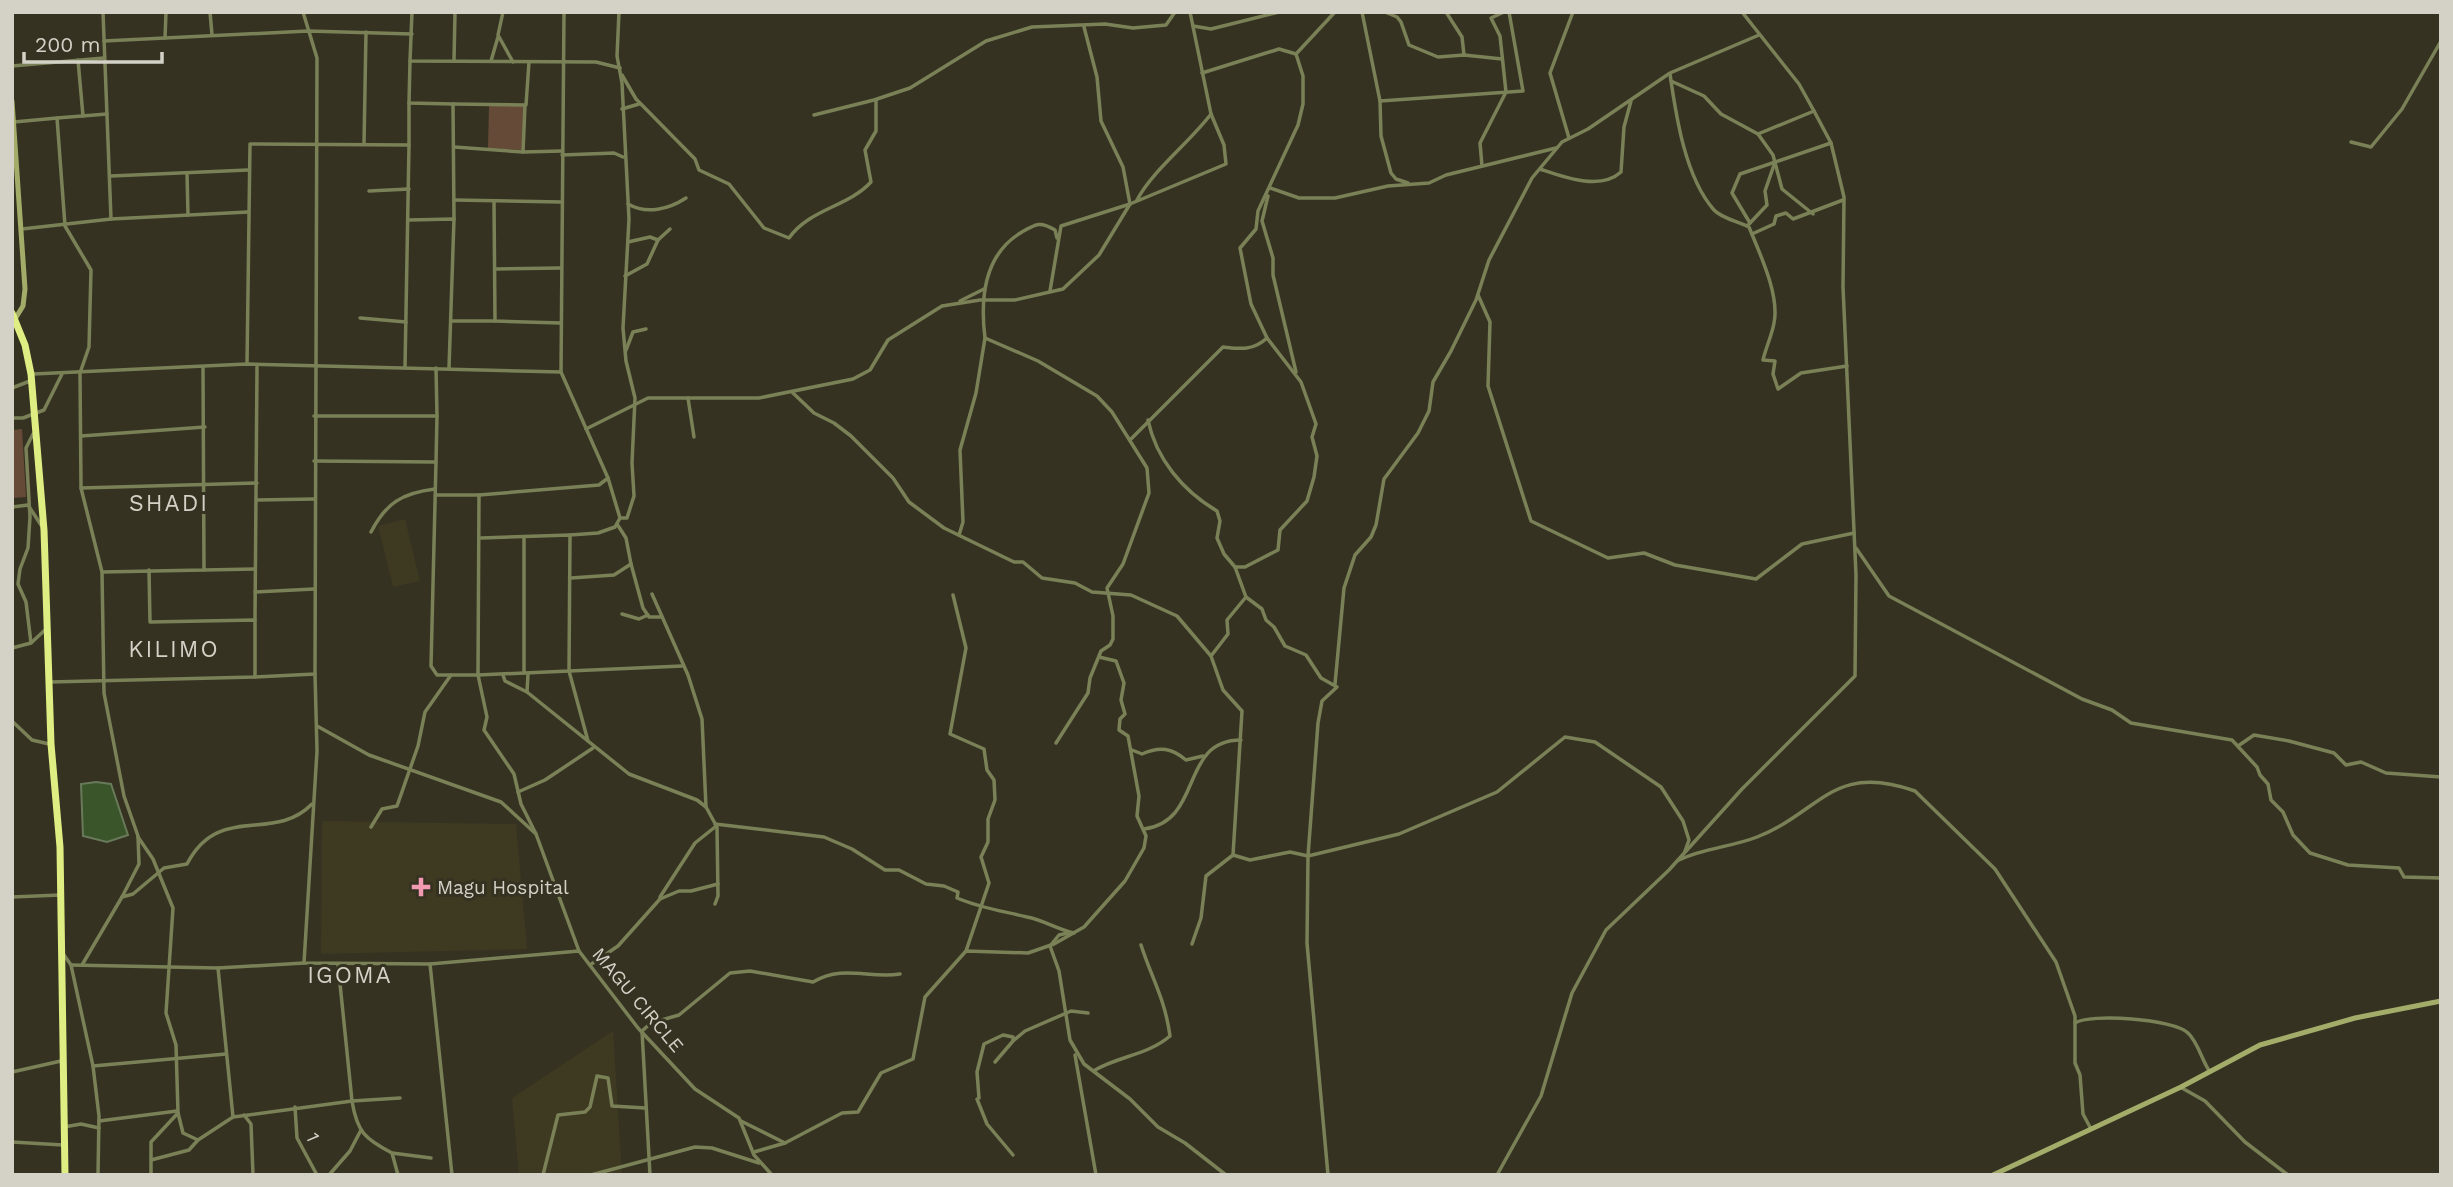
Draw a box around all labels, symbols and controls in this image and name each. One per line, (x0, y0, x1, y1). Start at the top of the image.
scale bar (24, 21, 163, 65)
text: 200 m (35, 32, 101, 57)
district label: SHADI (129, 490, 209, 517)
district label: KILIMO (128, 636, 220, 663)
place label: Magu Hospital (437, 876, 569, 899)
marker: Magu Hospital (411, 877, 431, 897)
street label: MAGU CIRCLE (587, 943, 689, 1057)
district label: IGOMA (307, 962, 393, 989)
street label: 1 (301, 1129, 325, 1145)

